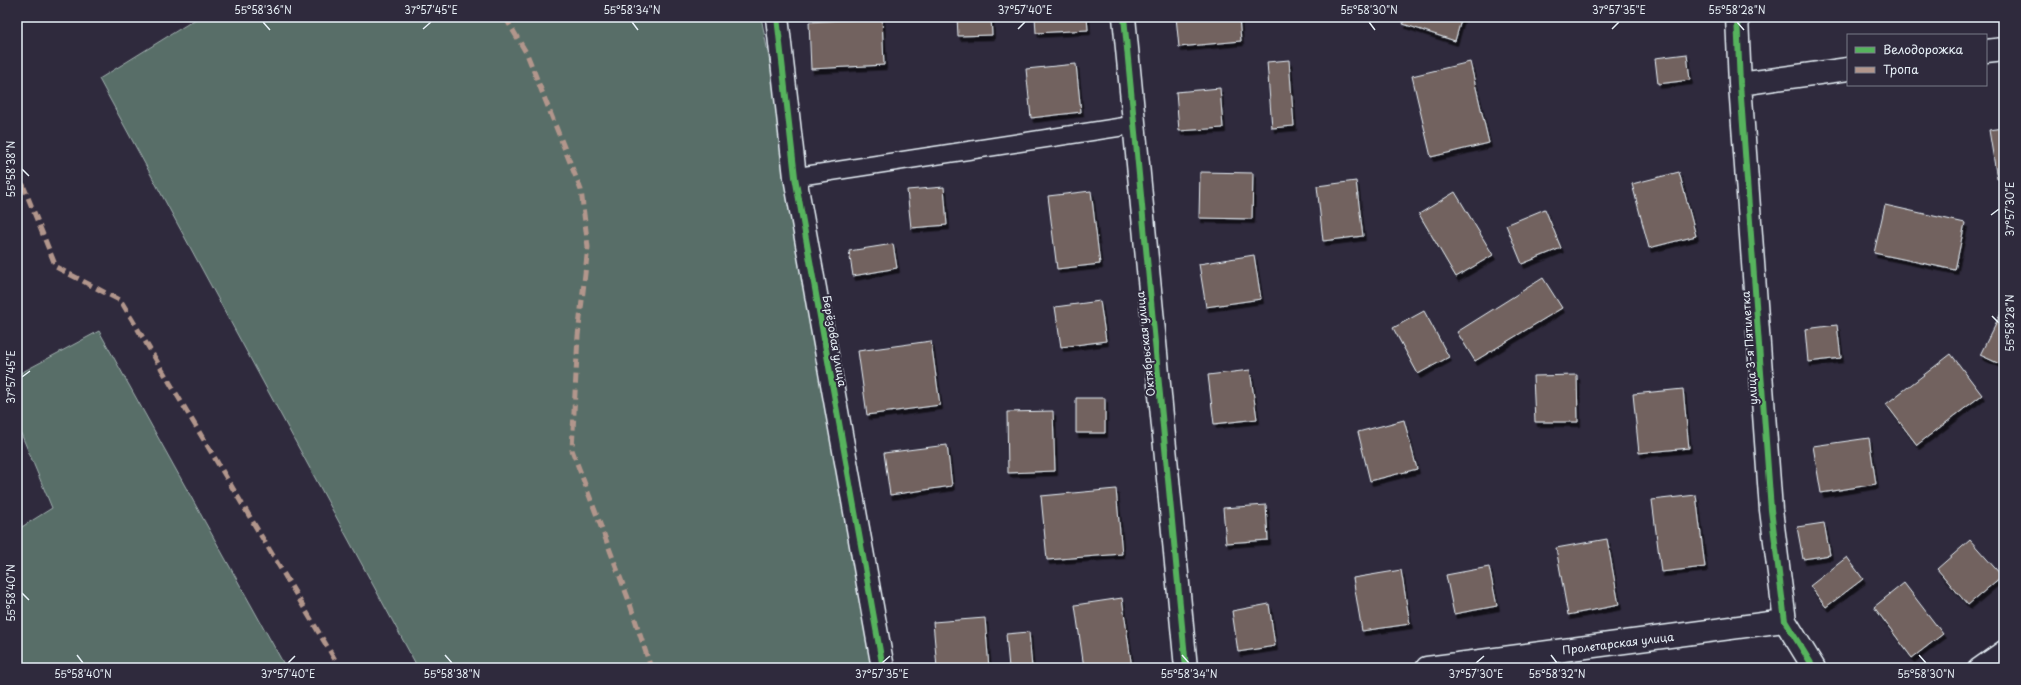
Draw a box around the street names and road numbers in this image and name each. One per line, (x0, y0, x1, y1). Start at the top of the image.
street label: Октябрьская улица (1131, 290, 1159, 397)
street label: улица 3-я Пятилетка (1737, 291, 1761, 405)
street label: Берёзовая улица (819, 294, 851, 388)
street label: Пролетарская улица (1561, 628, 1675, 658)

